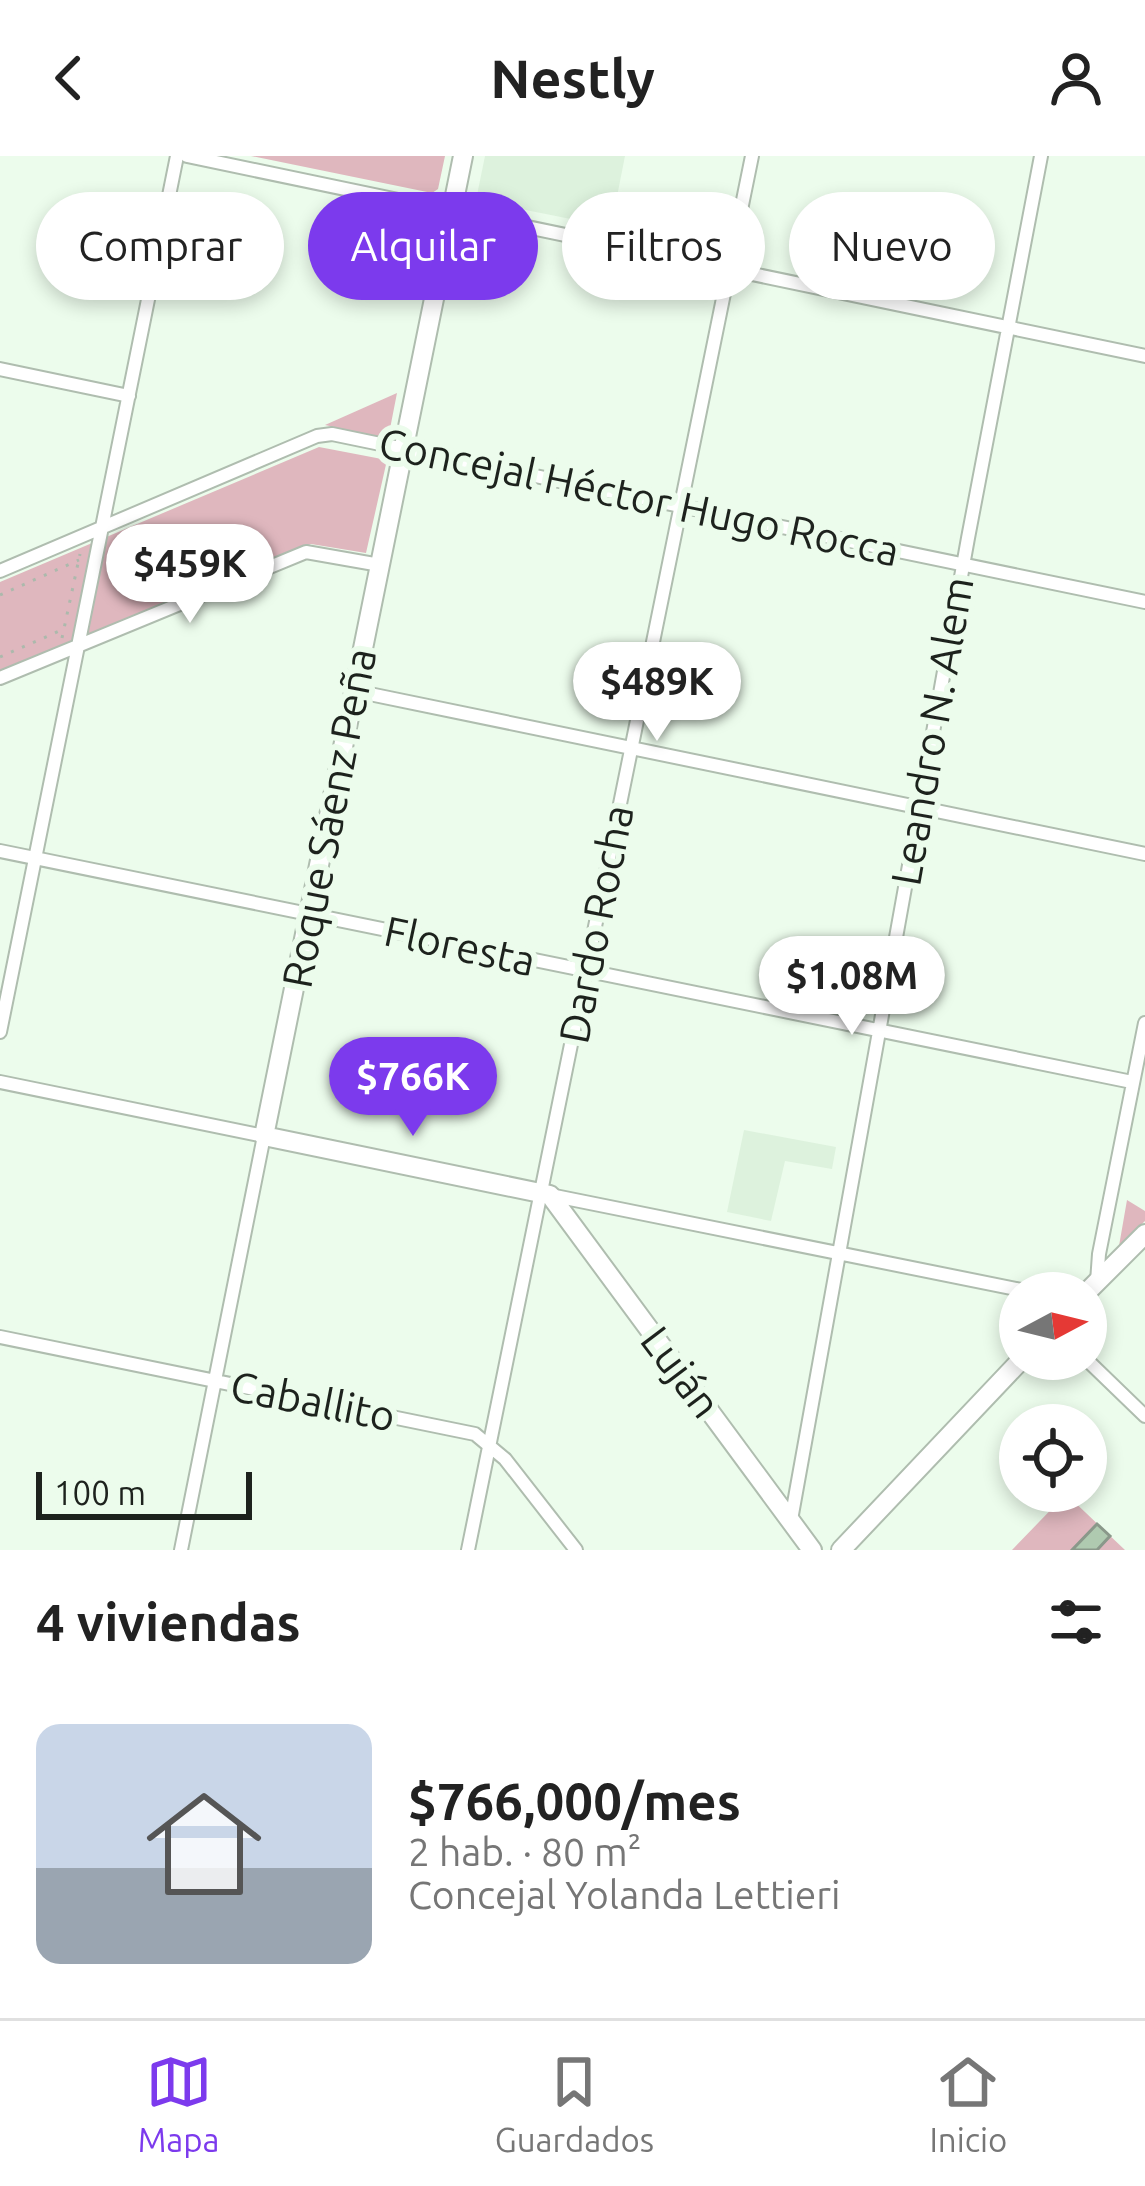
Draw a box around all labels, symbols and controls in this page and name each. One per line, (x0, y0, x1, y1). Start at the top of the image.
icon: back (36, 45, 102, 111)
icon: person (1043, 45, 1109, 111)
text: Nestly (490, 48, 655, 108)
chip: Comprar (36, 192, 284, 300)
chip: Alquilar (308, 192, 538, 300)
chip: Filtros (562, 192, 765, 300)
chip: Nuevo (789, 192, 995, 300)
street label: Concejal Héctor Hugo Rocca (375, 418, 903, 575)
pin: $459K (106, 524, 274, 626)
text: $459K (133, 541, 247, 584)
street label: Leandro N. Alem (881, 573, 982, 889)
pin: $489K (573, 642, 741, 744)
street label: Roque Sáenz Peña (273, 644, 384, 992)
text: $489K (600, 659, 714, 702)
street label: Dardo Rocha (549, 801, 642, 1047)
street label: Floresta (380, 907, 540, 984)
pin: $1.08M (754, 936, 950, 1038)
text: $1.08M (786, 953, 918, 996)
pin: $766K (329, 1037, 497, 1139)
text: $766K (356, 1054, 470, 1097)
north arrow (999, 1272, 1107, 1380)
map controls (999, 1272, 1107, 1512)
street label: Luján (632, 1317, 731, 1426)
street label: Caballito (227, 1362, 399, 1439)
button: locate (999, 1404, 1107, 1512)
scale bar (36, 1466, 252, 1519)
text: 100 m (54, 1474, 146, 1511)
icon: filters (1043, 1589, 1109, 1655)
text: 4 viviendas (36, 1593, 301, 1651)
icon: home (132, 1772, 276, 1916)
text: $766,000/mes (408, 1772, 741, 1830)
text: 2 hab. · 80 m² (408, 1830, 642, 1873)
text: Concejal Yolanda Lettieri (408, 1873, 841, 1916)
tab: Mapa (138, 2049, 220, 2158)
tab: Guardados (495, 2049, 654, 2158)
tab: Inicio (929, 2049, 1007, 2158)

